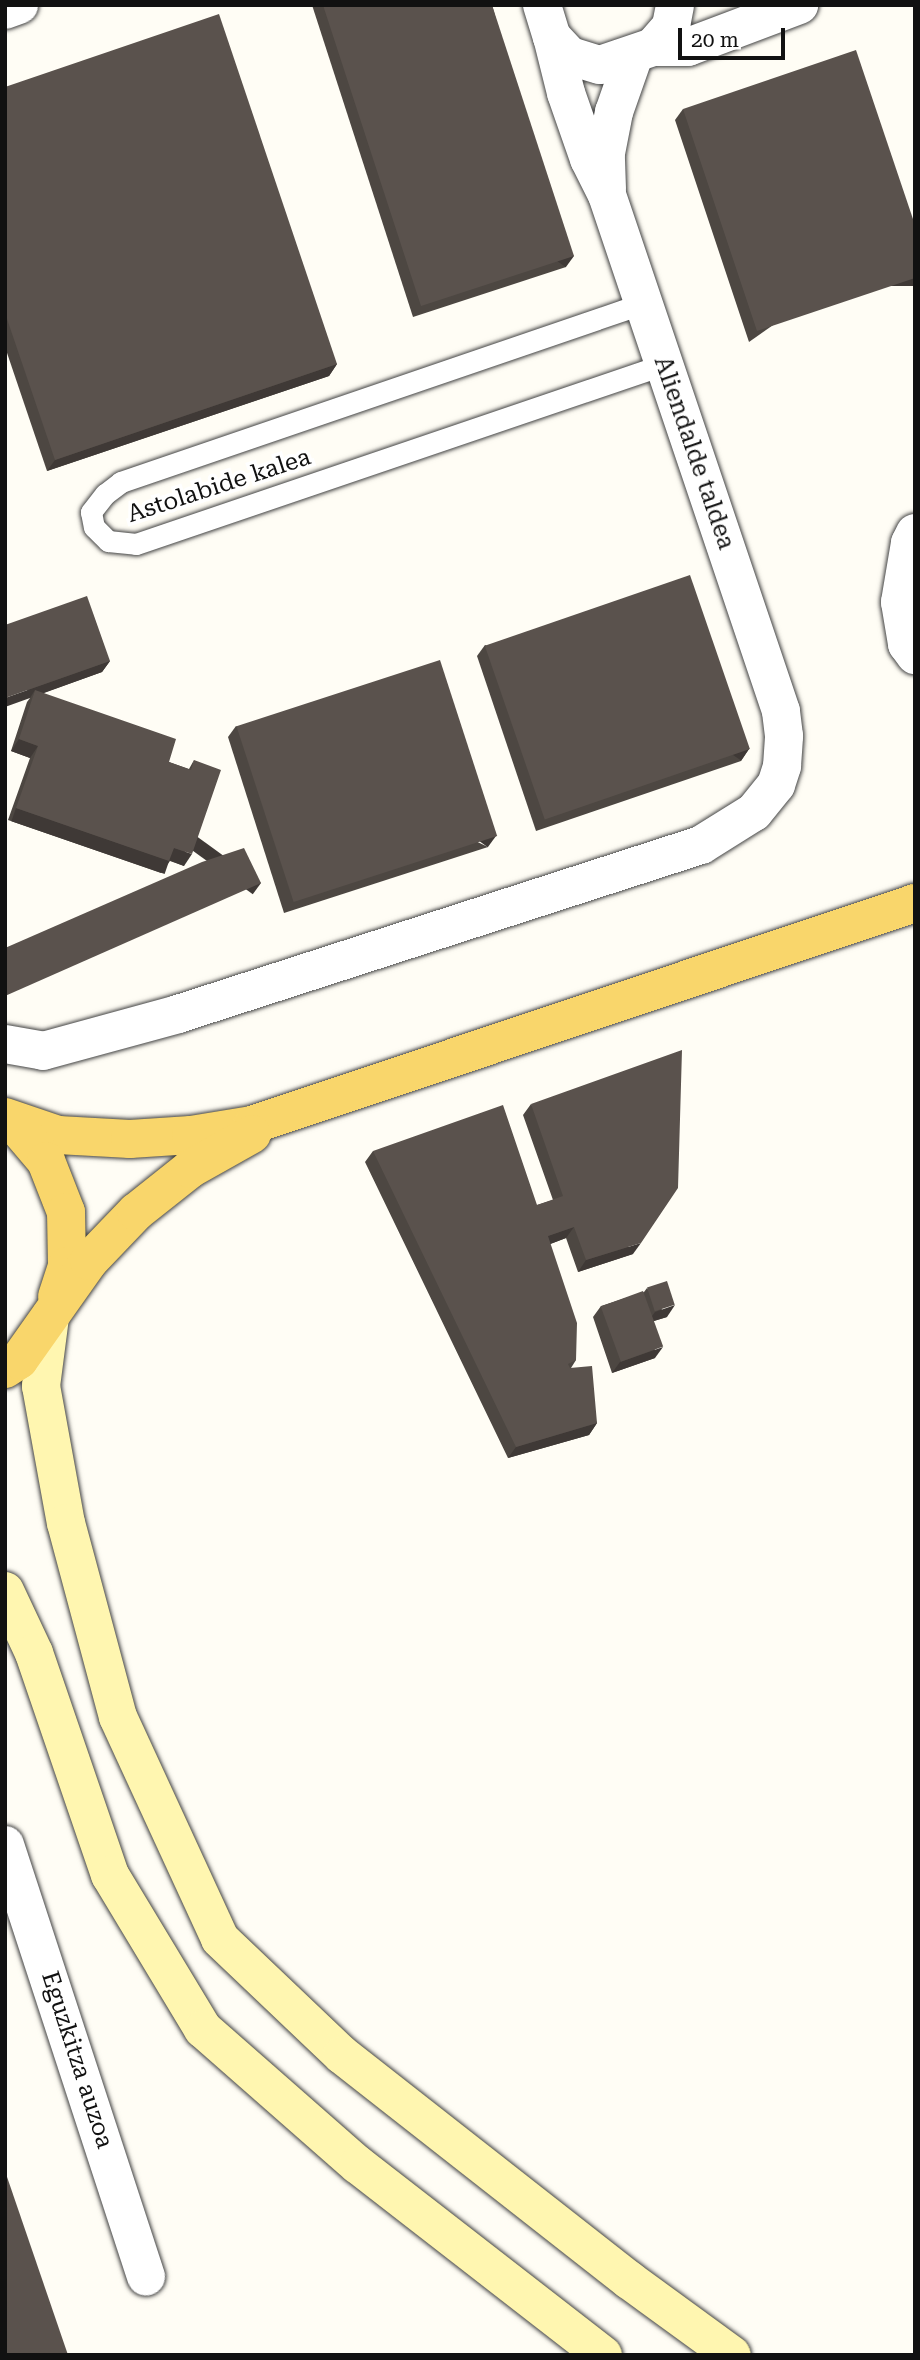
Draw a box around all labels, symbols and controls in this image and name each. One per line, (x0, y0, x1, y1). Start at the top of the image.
scale bar (682, 14, 789, 58)
text: 20 m (691, 28, 739, 52)
street label: Aliendalde taldea (648, 353, 740, 553)
street label: Astolabide kalea (124, 443, 314, 529)
street label: Eguzkitza auzoa (35, 1968, 119, 2152)

